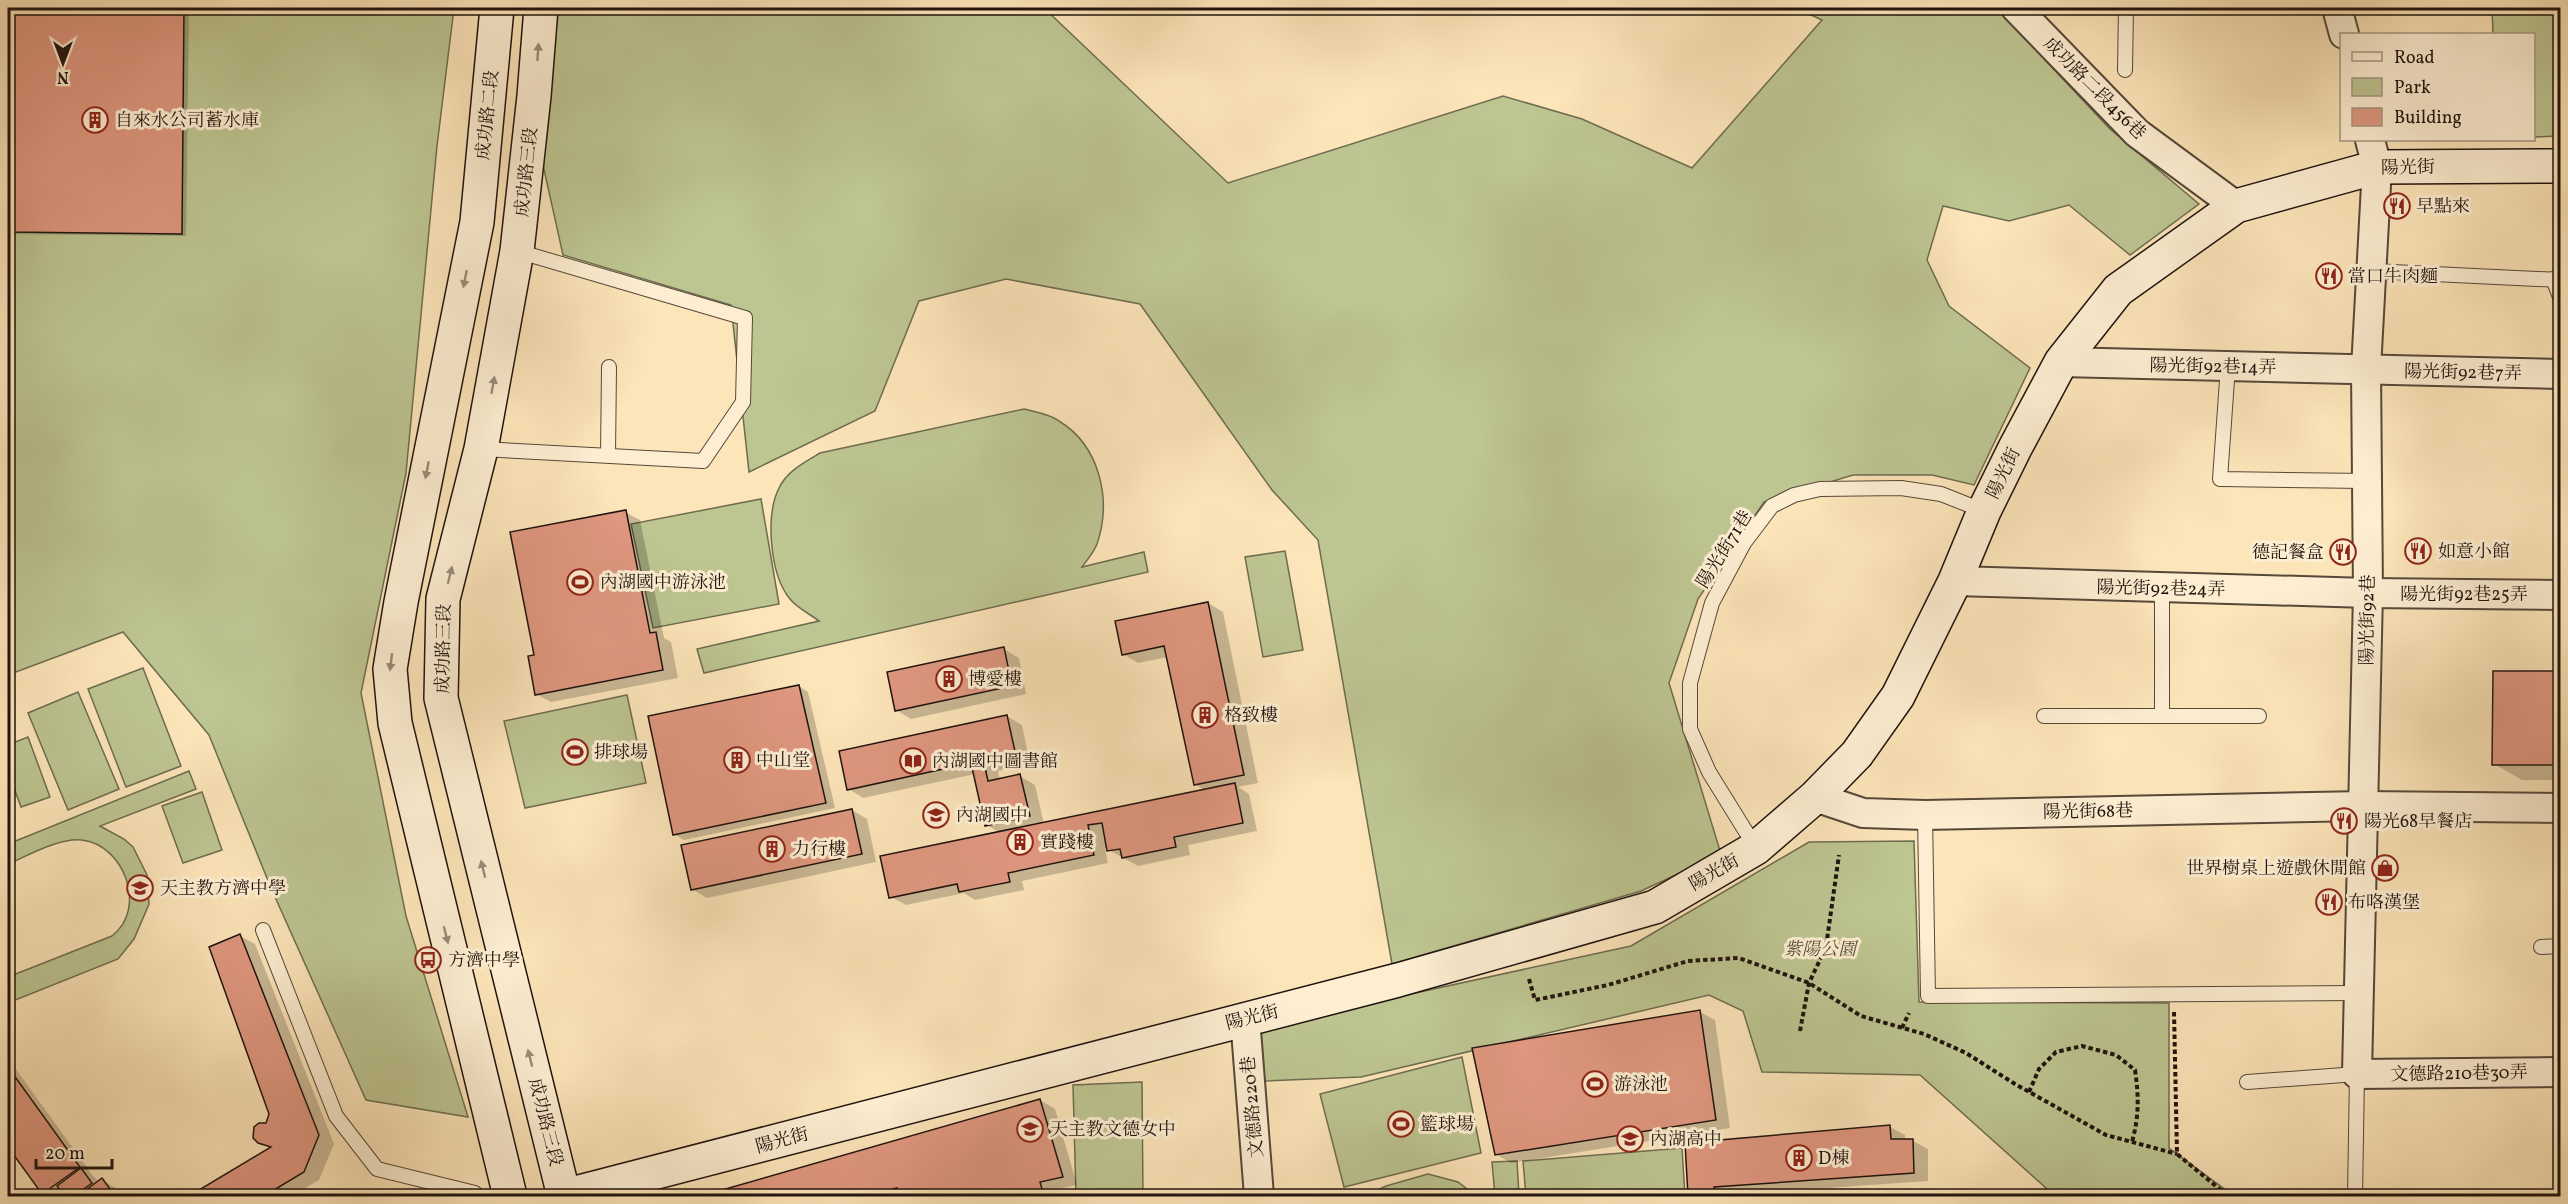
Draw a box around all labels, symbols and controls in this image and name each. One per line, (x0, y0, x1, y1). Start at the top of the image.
street label: 成功路二段456巷 (2037, 32, 2151, 146)
north arrow (33, 33, 93, 93)
legend (2340, 33, 2535, 141)
one-way arrow (533, 42, 542, 61)
text: Road (2394, 46, 2435, 71)
text: N (57, 65, 69, 87)
street label: 成功路二段 (471, 69, 506, 161)
text: Park (2394, 76, 2431, 101)
building icon: 自來水公司蓄水庫 (80, 105, 110, 135)
text: Building (2394, 106, 2462, 131)
place label: 自來水公司蓄水庫 (115, 109, 259, 134)
street label: 成功路三段 (510, 126, 545, 218)
street label: 陽光街 (2381, 156, 2435, 181)
restaurant icon: 早點來 (2382, 191, 2412, 221)
place label: 早點來 (2416, 195, 2470, 220)
restaurant icon: 當口牛肉麵 (2314, 261, 2344, 291)
place label: 當口牛肉麵 (2348, 265, 2438, 290)
one-way arrow (460, 270, 469, 289)
street label: 陽光街92巷14弄 (2149, 354, 2277, 381)
street label: 陽光街92巷7弄 (2404, 360, 2522, 387)
one-way arrow (489, 375, 498, 394)
street label: 陽光街 (1981, 444, 2027, 503)
one-way arrow (422, 461, 431, 480)
street label: 陽光街71巷 (1691, 506, 1759, 594)
restaurant icon: 如意小館 (2403, 536, 2433, 566)
restaurant icon: 德記餐盒 (2328, 537, 2358, 567)
place label: 如意小館 (2438, 540, 2510, 565)
place label: 德記餐盒 (2252, 541, 2324, 566)
one-way arrow (445, 566, 455, 584)
sports icon: 內湖國中游泳池 (565, 567, 595, 597)
place label: 內湖國中游泳池 (600, 571, 726, 596)
street label: 陽光街92巷 (2355, 574, 2382, 666)
street label: 陽光街92巷24弄 (2096, 576, 2226, 603)
street label: 陽光街92巷25弄 (2400, 583, 2528, 608)
street label: 成功路三段 (431, 604, 458, 694)
one-way arrow (387, 653, 396, 672)
building icon: 博愛樓 (934, 664, 964, 694)
place label: 博愛樓 (968, 668, 1022, 693)
building icon: 格致樓 (1190, 700, 1220, 730)
place label: 格致樓 (1224, 704, 1278, 729)
sports icon: 排球場 (560, 737, 590, 767)
place label: 排球場 (594, 741, 648, 766)
building icon: 中山堂 (722, 745, 752, 775)
library icon: 內湖國中圖書館 (898, 746, 928, 776)
place label: 中山堂 (756, 749, 810, 774)
place label: 內湖國中圖書館 (932, 750, 1058, 775)
street label: 陽光街68巷 (2043, 799, 2133, 826)
school or university icon: 內湖國中 (921, 800, 951, 830)
place label: 內湖國中 (956, 804, 1028, 829)
restaurant icon: 陽光68早餐店 (2329, 806, 2359, 836)
place label: 陽光68早餐店 (2364, 810, 2472, 835)
building icon: 實踐樓 (1005, 827, 1035, 857)
place label: 實踐樓 (1040, 831, 1094, 856)
building icon: 力行樓 (757, 834, 787, 864)
place label: 力行樓 (792, 838, 846, 863)
street label: 陽光街 (1685, 849, 1744, 898)
shop icon: 世界樹桌上遊戲休閒館 (2370, 853, 2400, 883)
place label: 世界樹桌上遊戲休閒館 (2186, 857, 2366, 882)
one-way arrow (478, 860, 488, 878)
school or university icon: 天主教方濟中學 (125, 873, 155, 903)
place label: 天主教方濟中學 (160, 877, 286, 902)
restaurant icon: 布咯漢堡 (2314, 887, 2344, 917)
place label: 布咯漢堡 (2348, 891, 2420, 916)
one-way arrow (442, 925, 451, 944)
park label: 紫陽公園 (1784, 938, 1859, 963)
bus stop icon: 方濟中學 (413, 945, 443, 975)
place label: 方濟中學 (448, 949, 520, 974)
street label: 陽光街 (1223, 1000, 1282, 1037)
one-way arrow (525, 1049, 535, 1067)
street label: 文德路220巷 (1237, 1055, 1270, 1159)
street label: 文德路210巷30弄 (2390, 1061, 2528, 1088)
sports icon: 游泳池 (1580, 1069, 1610, 1099)
place label: 游泳池 (1614, 1073, 1668, 1098)
street label: 成功路三段 (522, 1076, 568, 1169)
sports icon: 籃球場 (1386, 1109, 1416, 1139)
place label: 籃球場 (1420, 1113, 1474, 1138)
school or university icon: 天主教文德女中 (1015, 1114, 1045, 1144)
place label: 天主教文德女中 (1050, 1118, 1176, 1143)
street label: 陽光街 (753, 1122, 812, 1161)
school or university icon: 內湖高中 (1615, 1124, 1645, 1154)
place label: 內湖高中 (1650, 1128, 1722, 1153)
scale bar (36, 1132, 112, 1170)
text: 20 m (45, 1142, 85, 1167)
building icon: D棟 (1784, 1143, 1814, 1173)
place label: D棟 (1818, 1147, 1849, 1172)

